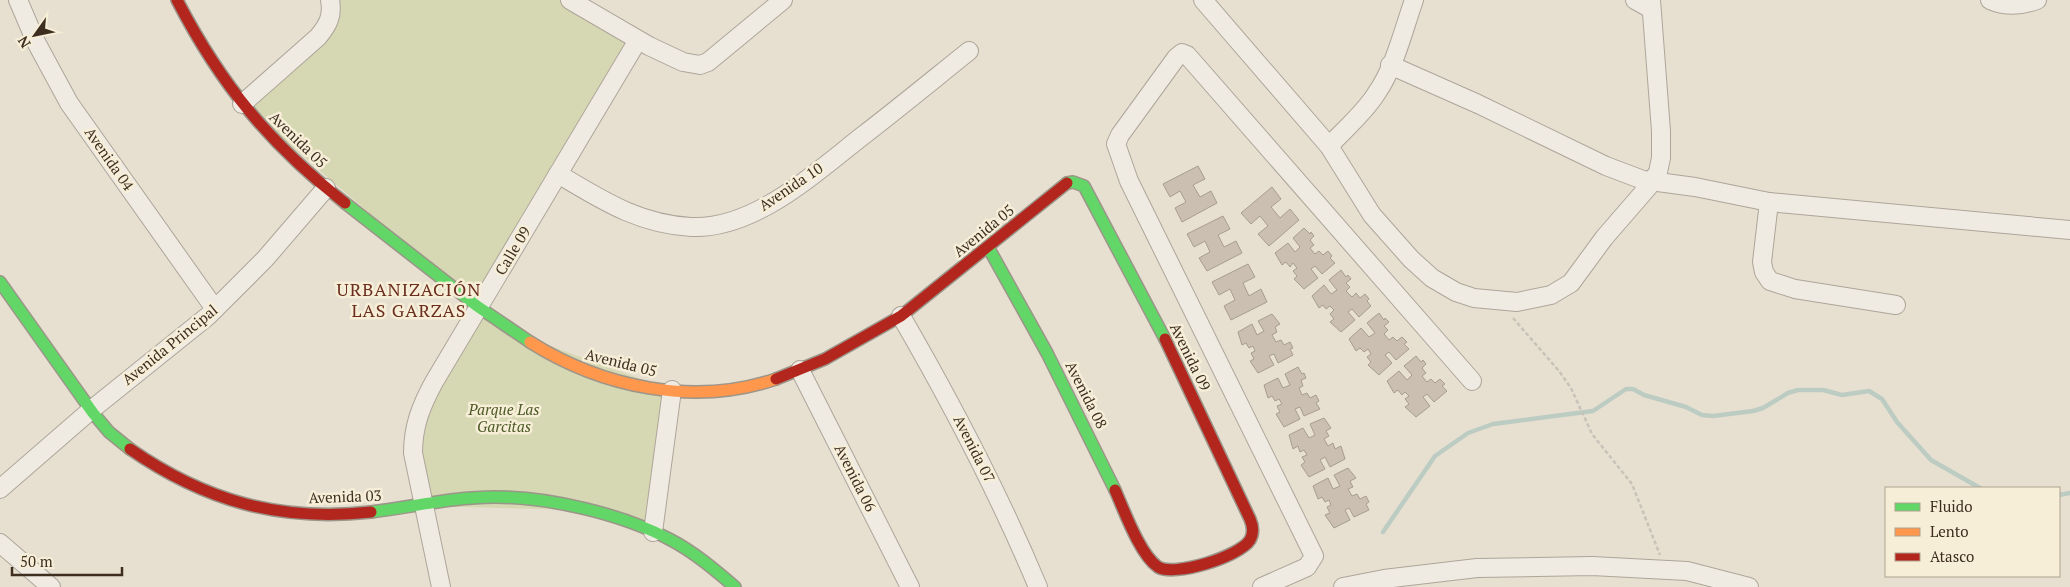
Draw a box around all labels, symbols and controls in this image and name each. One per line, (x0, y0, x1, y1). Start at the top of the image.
north arrow (10, 10, 60, 60)
text: N (13, 32, 35, 52)
street label: Avenida 05 (265, 107, 332, 172)
street label: Avenida 04 (81, 123, 139, 194)
street label: Avenida 10 (755, 157, 826, 215)
street label: Avenida 05 (949, 199, 1018, 261)
street label: Calle 09 (490, 222, 534, 279)
district label: URBANIZACIÓN LAS GARZAS (337, 277, 481, 322)
street label: Avenida Principal (118, 300, 221, 389)
street label: Avenida 09 (1166, 319, 1216, 394)
street label: Avenida 05 (583, 343, 659, 381)
street label: Avenida 08 (1061, 357, 1112, 432)
park label: Parque Las Garcitas (467, 399, 540, 436)
street label: Avenida 07 (949, 411, 1000, 486)
street label: Avenida 06 (830, 440, 881, 515)
street label: Avenida 03 (308, 485, 382, 507)
legend (1885, 487, 2060, 577)
text: Fluido (1930, 496, 1972, 516)
text: Lento (1930, 521, 1969, 541)
scale bar (12, 544, 122, 576)
text: Atasco (1930, 546, 1974, 566)
text: 50 m (20, 551, 53, 571)

